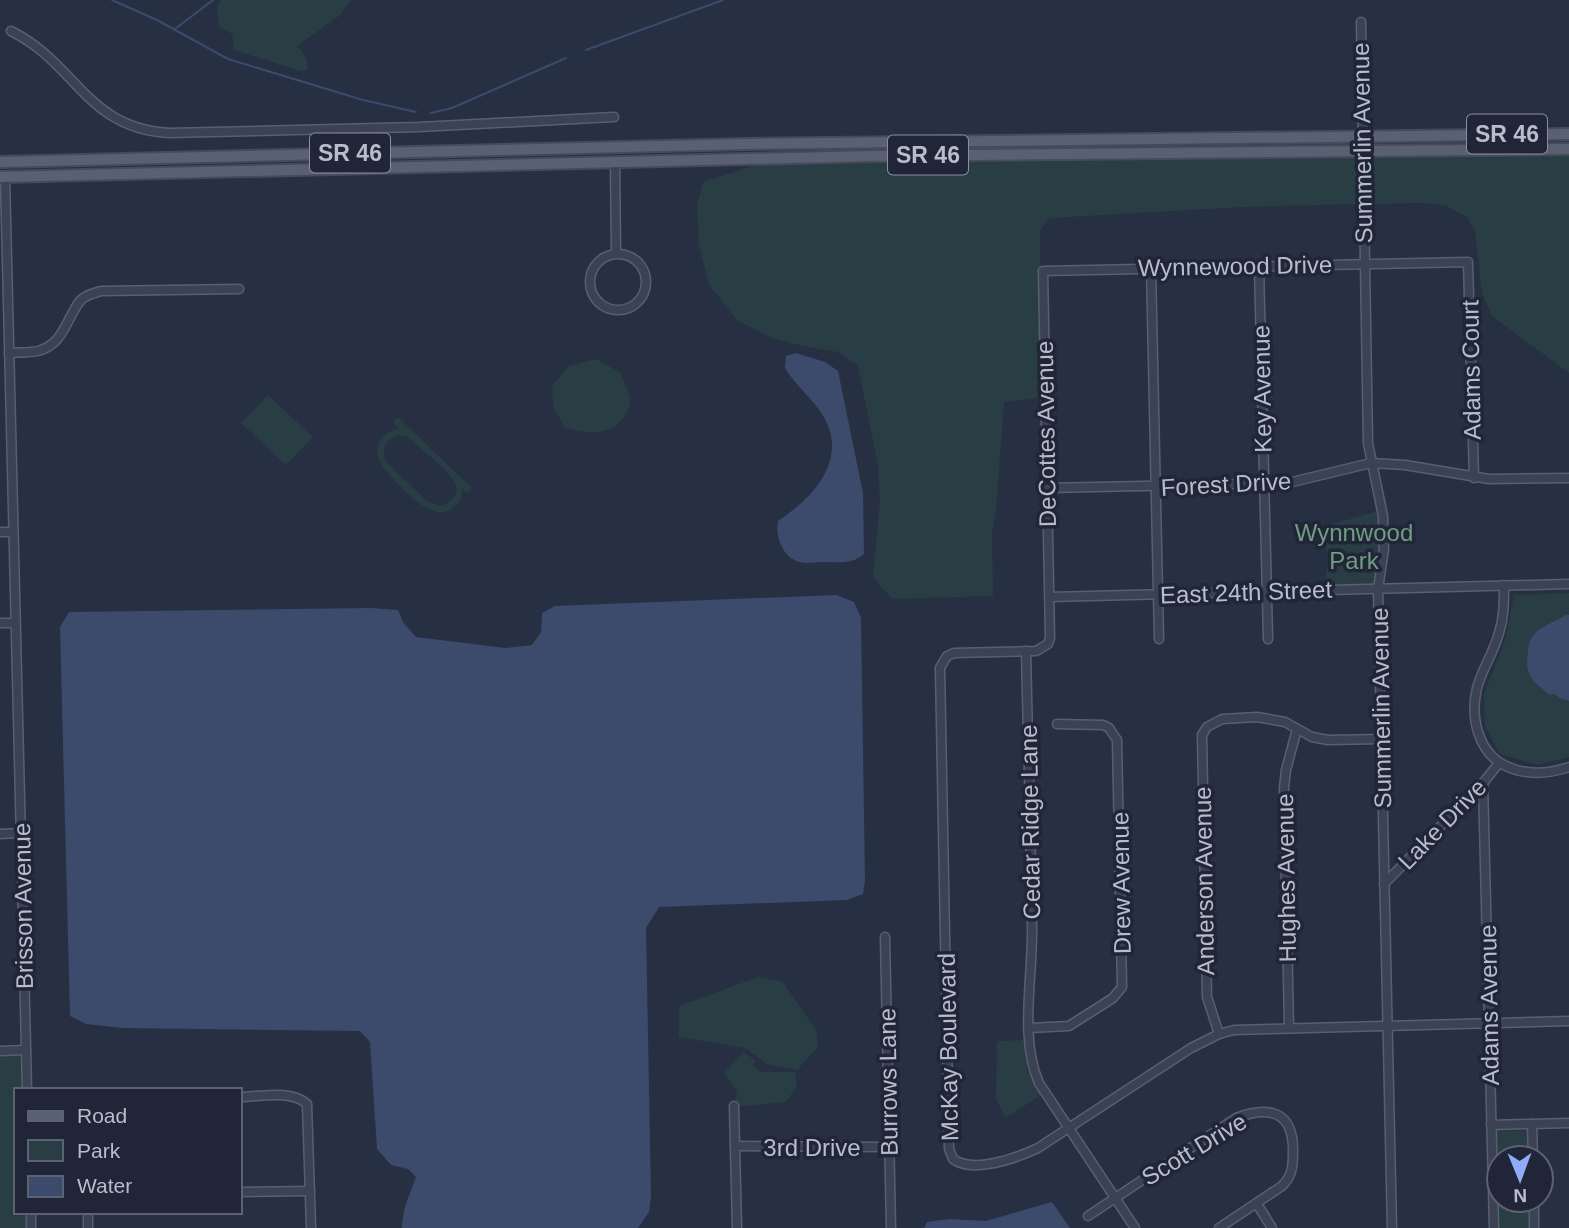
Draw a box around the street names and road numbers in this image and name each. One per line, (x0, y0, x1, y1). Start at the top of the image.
street label: Summerlin Avenue (1347, 42, 1377, 244)
road number: SR 46 (1467, 114, 1547, 154)
road number: SR 46 (310, 134, 390, 172)
road number: SR 46 (888, 136, 968, 174)
street label: Wynnewood Drive (1138, 251, 1332, 281)
street label: Adams Court (1456, 299, 1486, 440)
street label: Key Avenue (1247, 325, 1277, 453)
street label: DeCottes Avenue (1031, 341, 1061, 527)
street label: Forest Drive (1160, 467, 1292, 501)
street label: East 24th Street (1160, 575, 1333, 608)
street label: Summerlin Avenue (1366, 607, 1396, 809)
street label: Cedar Ridge Lane (1015, 724, 1045, 920)
street label: Lake Drive (1392, 773, 1492, 875)
street label: Anderson Avenue (1189, 786, 1219, 976)
street label: Hughes Avenue (1271, 793, 1301, 963)
street label: Drew Avenue (1106, 812, 1136, 954)
street label: Brisson Avenue (8, 823, 38, 989)
street label: Adams Avenue (1474, 924, 1504, 1086)
street label: McKay Boulevard (933, 953, 963, 1141)
street label: Burrows Lane (873, 1008, 903, 1156)
street label: Scott Drive (1137, 1107, 1251, 1191)
street label: 3rd Drive (763, 1134, 861, 1161)

